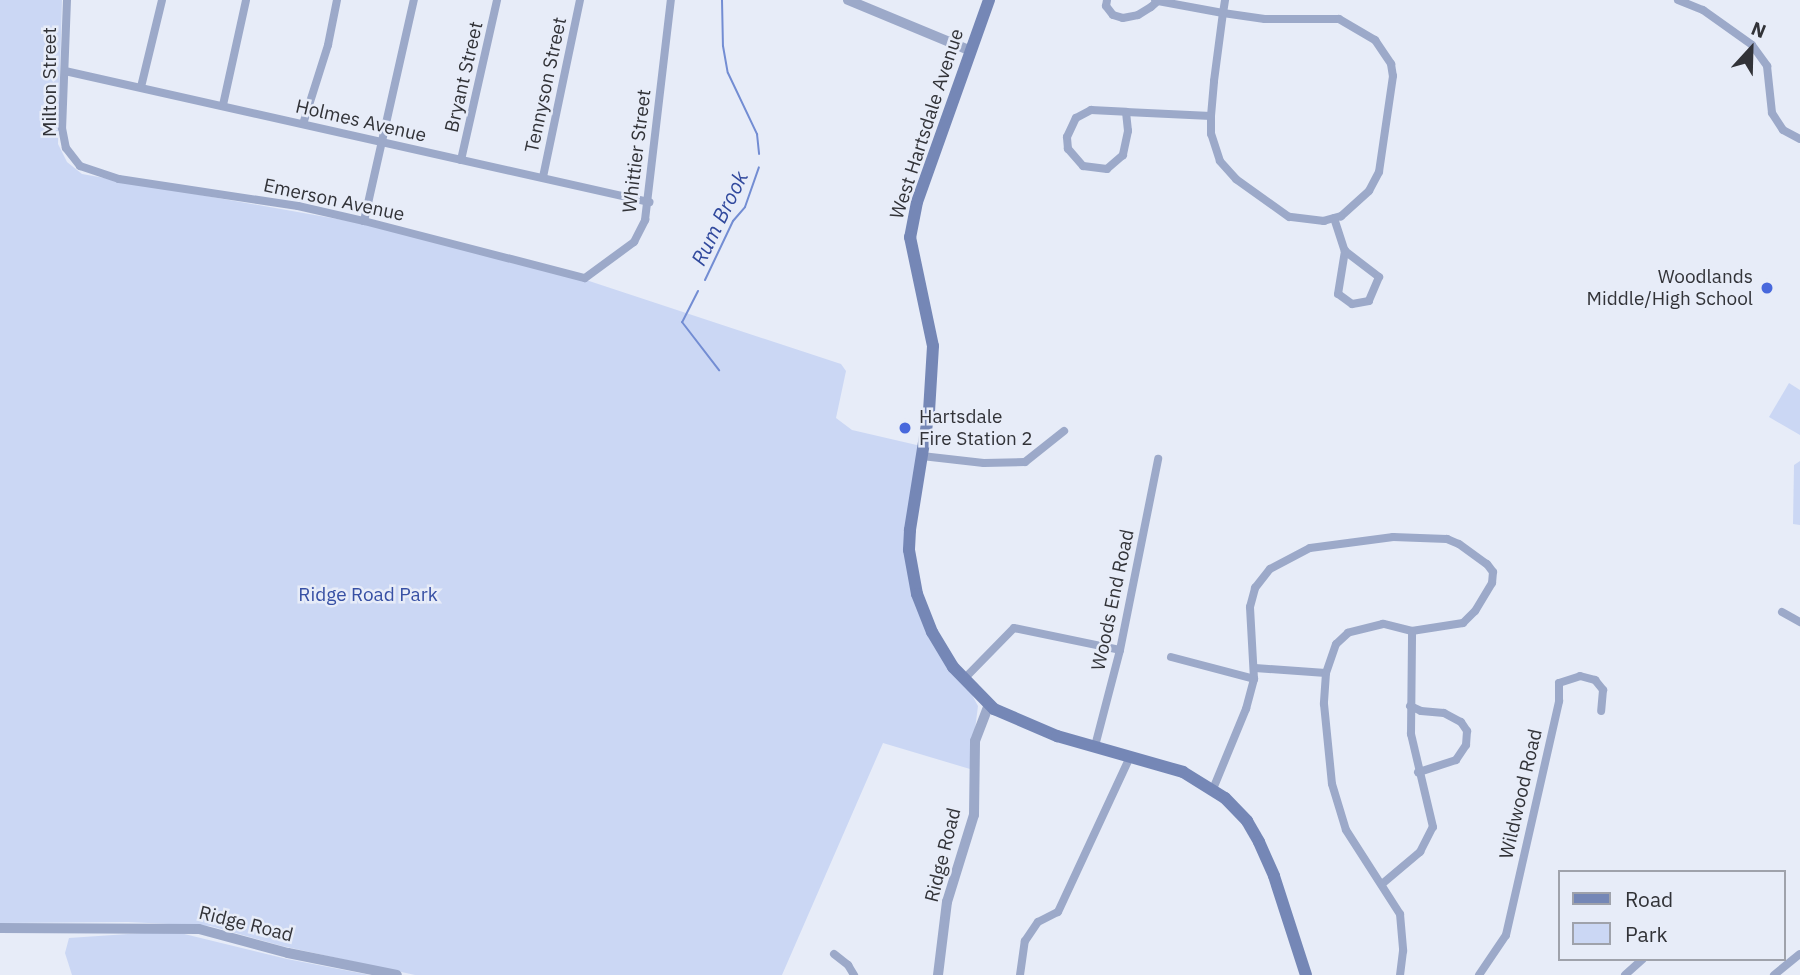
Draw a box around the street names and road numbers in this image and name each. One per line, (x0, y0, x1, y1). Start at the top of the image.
street label: Tennyson Street (520, 15, 572, 155)
street label: Bryant Street (440, 19, 488, 135)
street label: West Hartsdale Avenue (885, 26, 969, 222)
street label: Milton Street (39, 27, 61, 137)
street label: Whittier Street (618, 88, 656, 214)
street label: Holmes Avenue (293, 95, 429, 147)
street label: Emerson Avenue (261, 174, 407, 226)
street label: Woods End Road (1087, 527, 1139, 673)
street label: Wildwood Road (1495, 727, 1547, 861)
street label: Ridge Road (920, 805, 966, 905)
street label: Ridge Road (196, 901, 296, 947)

